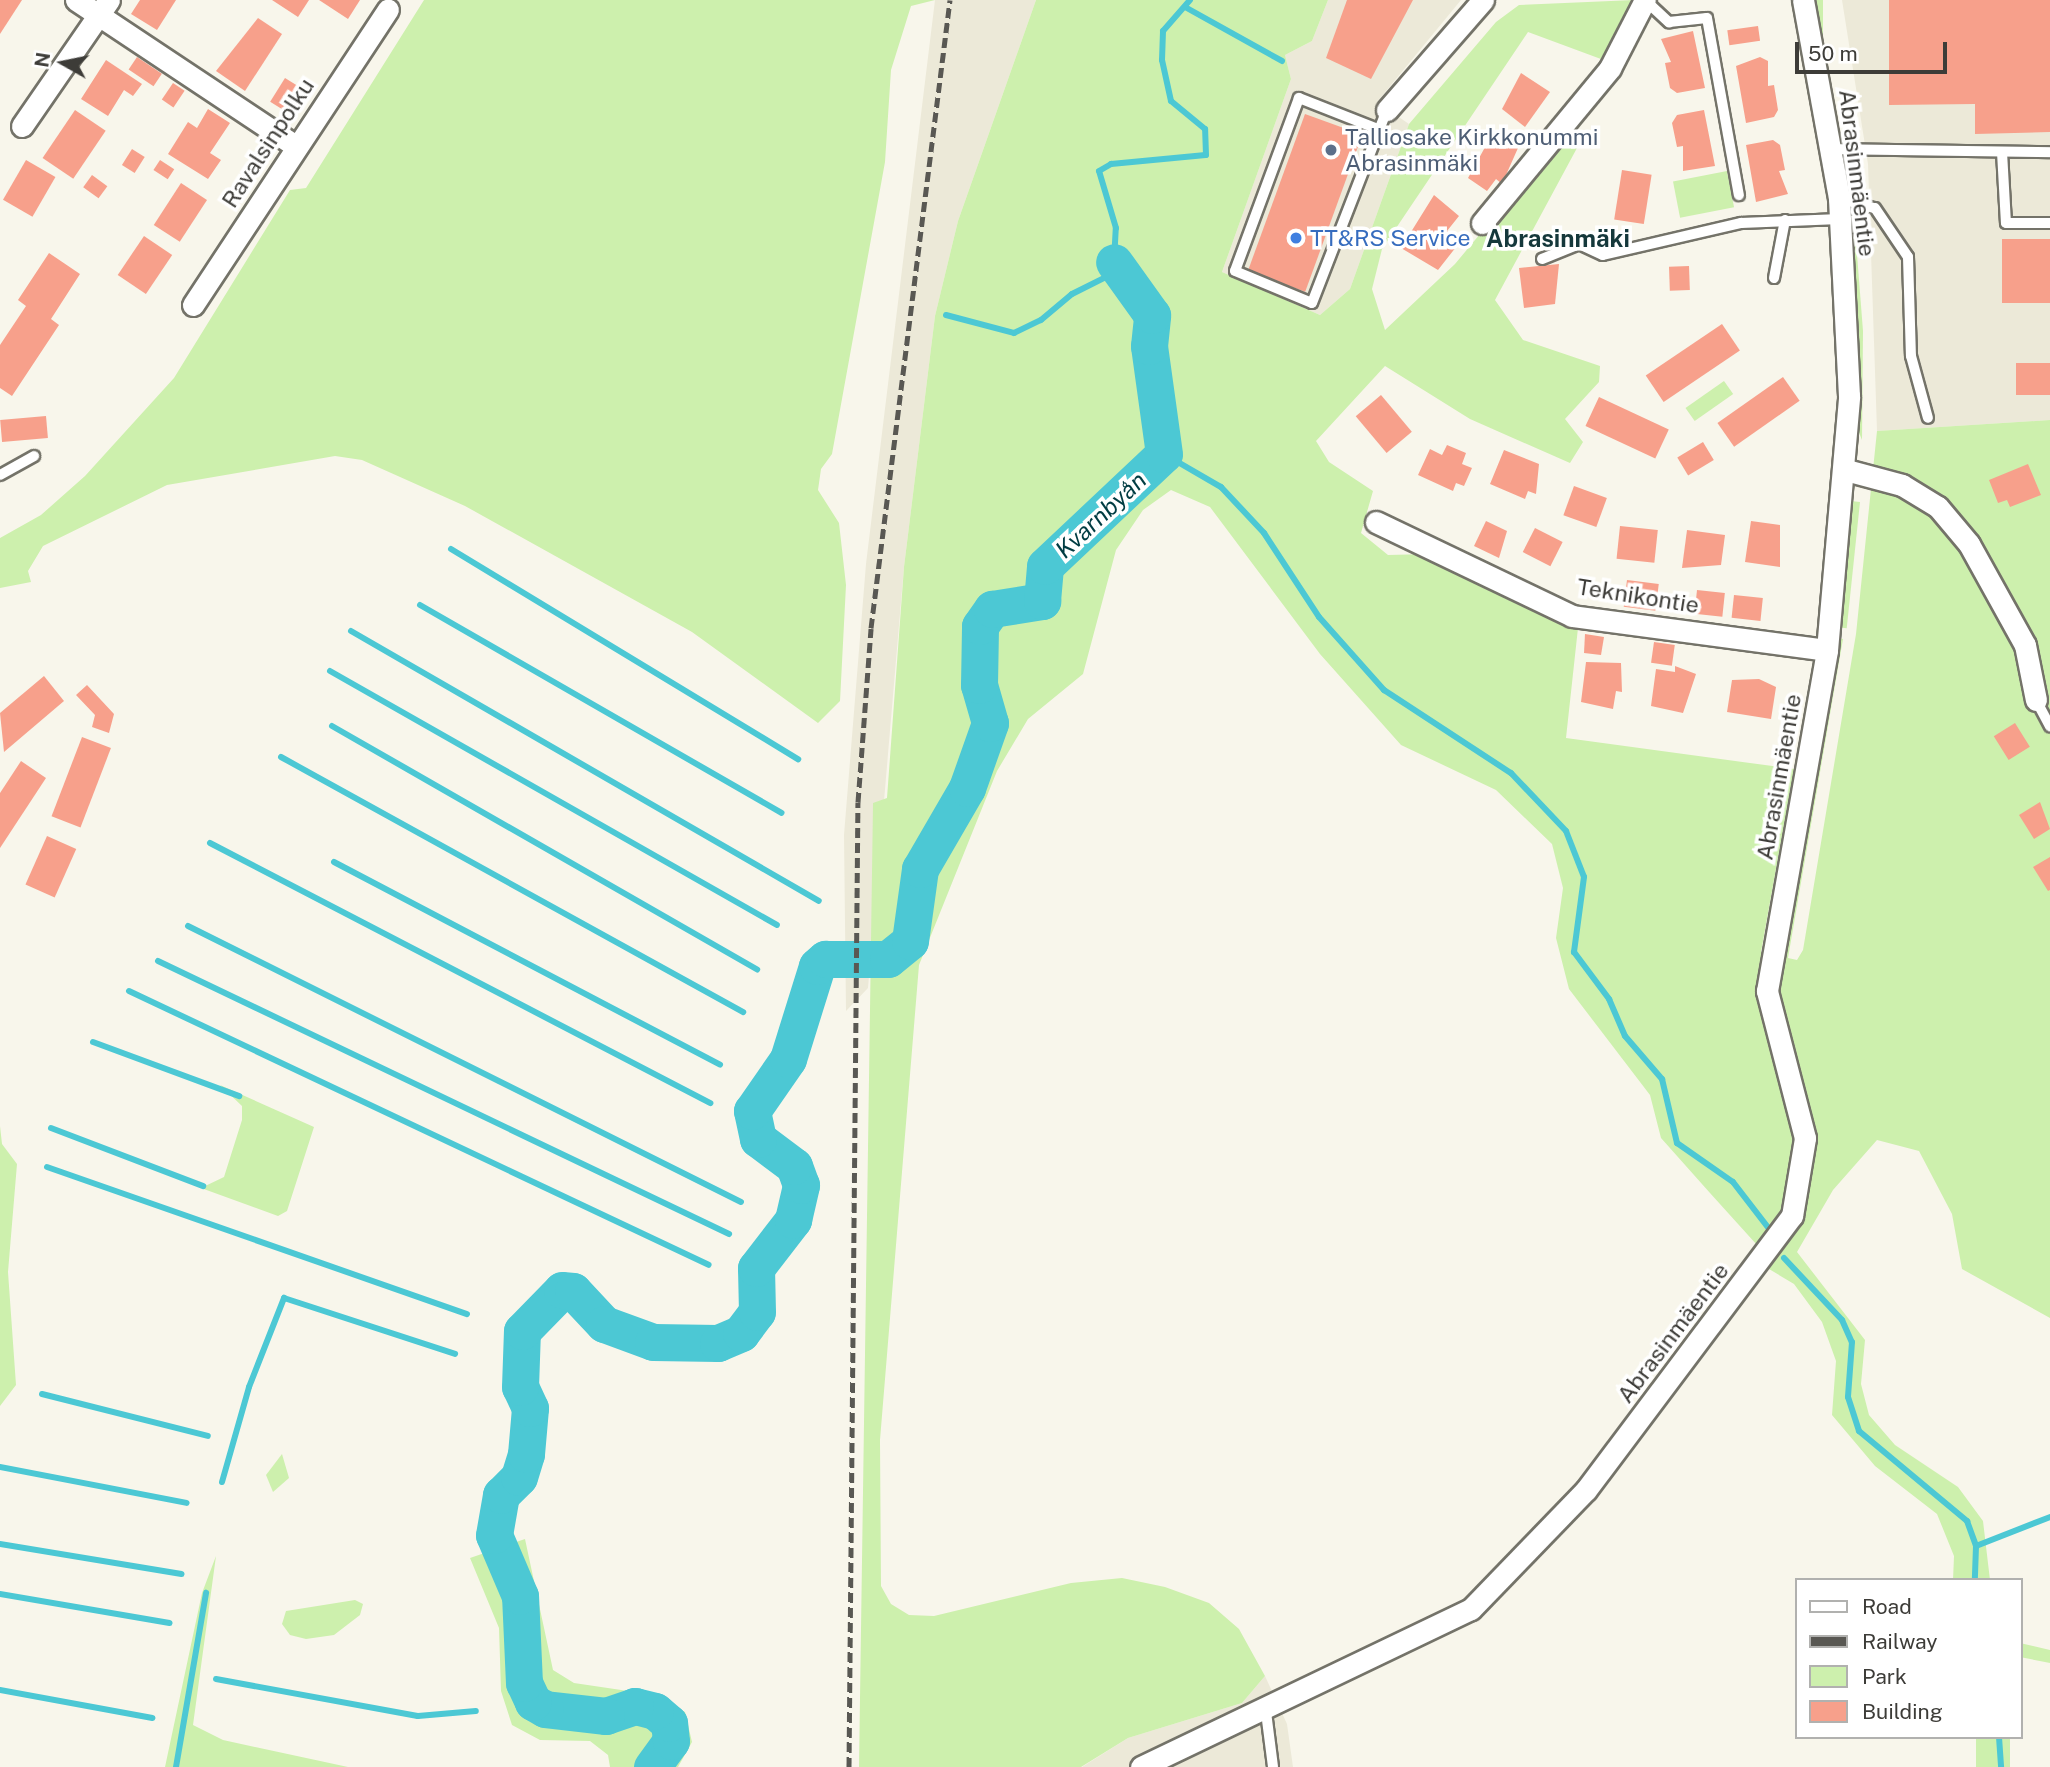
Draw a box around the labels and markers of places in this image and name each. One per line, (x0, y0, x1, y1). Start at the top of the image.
place label: Talliosake Kirkkonummi Abrasinmäki (1345, 123, 1599, 177)
marker: Talliosake Kirkkonummi Abrasinmäki (1323, 142, 1339, 158)
place label: TT&RS Service (1310, 224, 1471, 252)
marker: TT&RS Service (1288, 230, 1304, 246)

